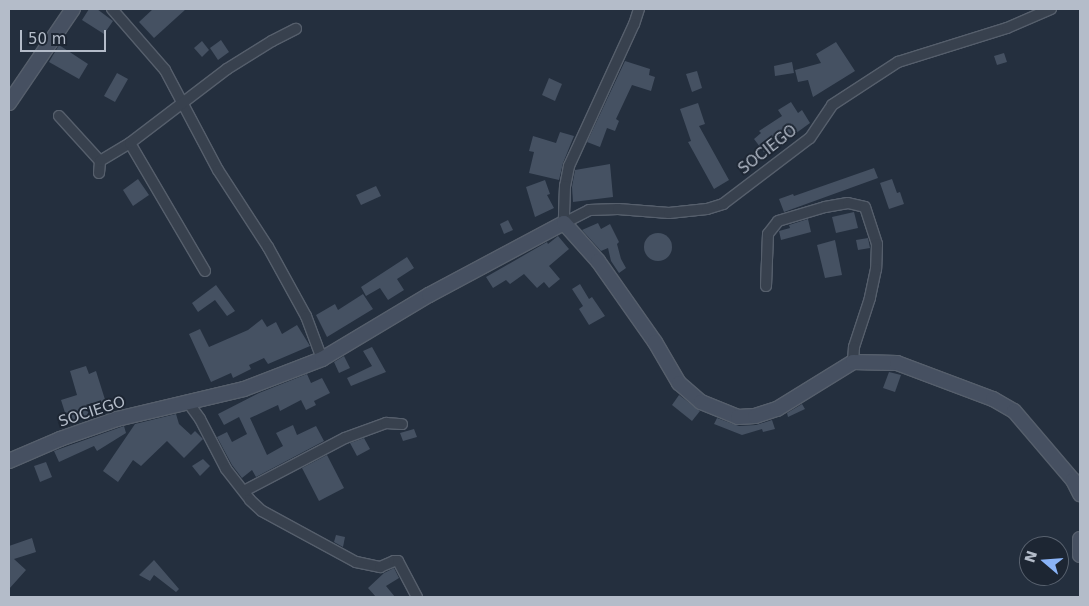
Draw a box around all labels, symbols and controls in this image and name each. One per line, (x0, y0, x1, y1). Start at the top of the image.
scale bar (22, 20, 109, 52)
text: 50 m (28, 30, 66, 48)
street label: SOCIEGO (735, 122, 801, 178)
street label: SOCIEGO (56, 393, 128, 431)
north arrow (1019, 536, 1069, 586)
text: N (1021, 549, 1040, 565)

